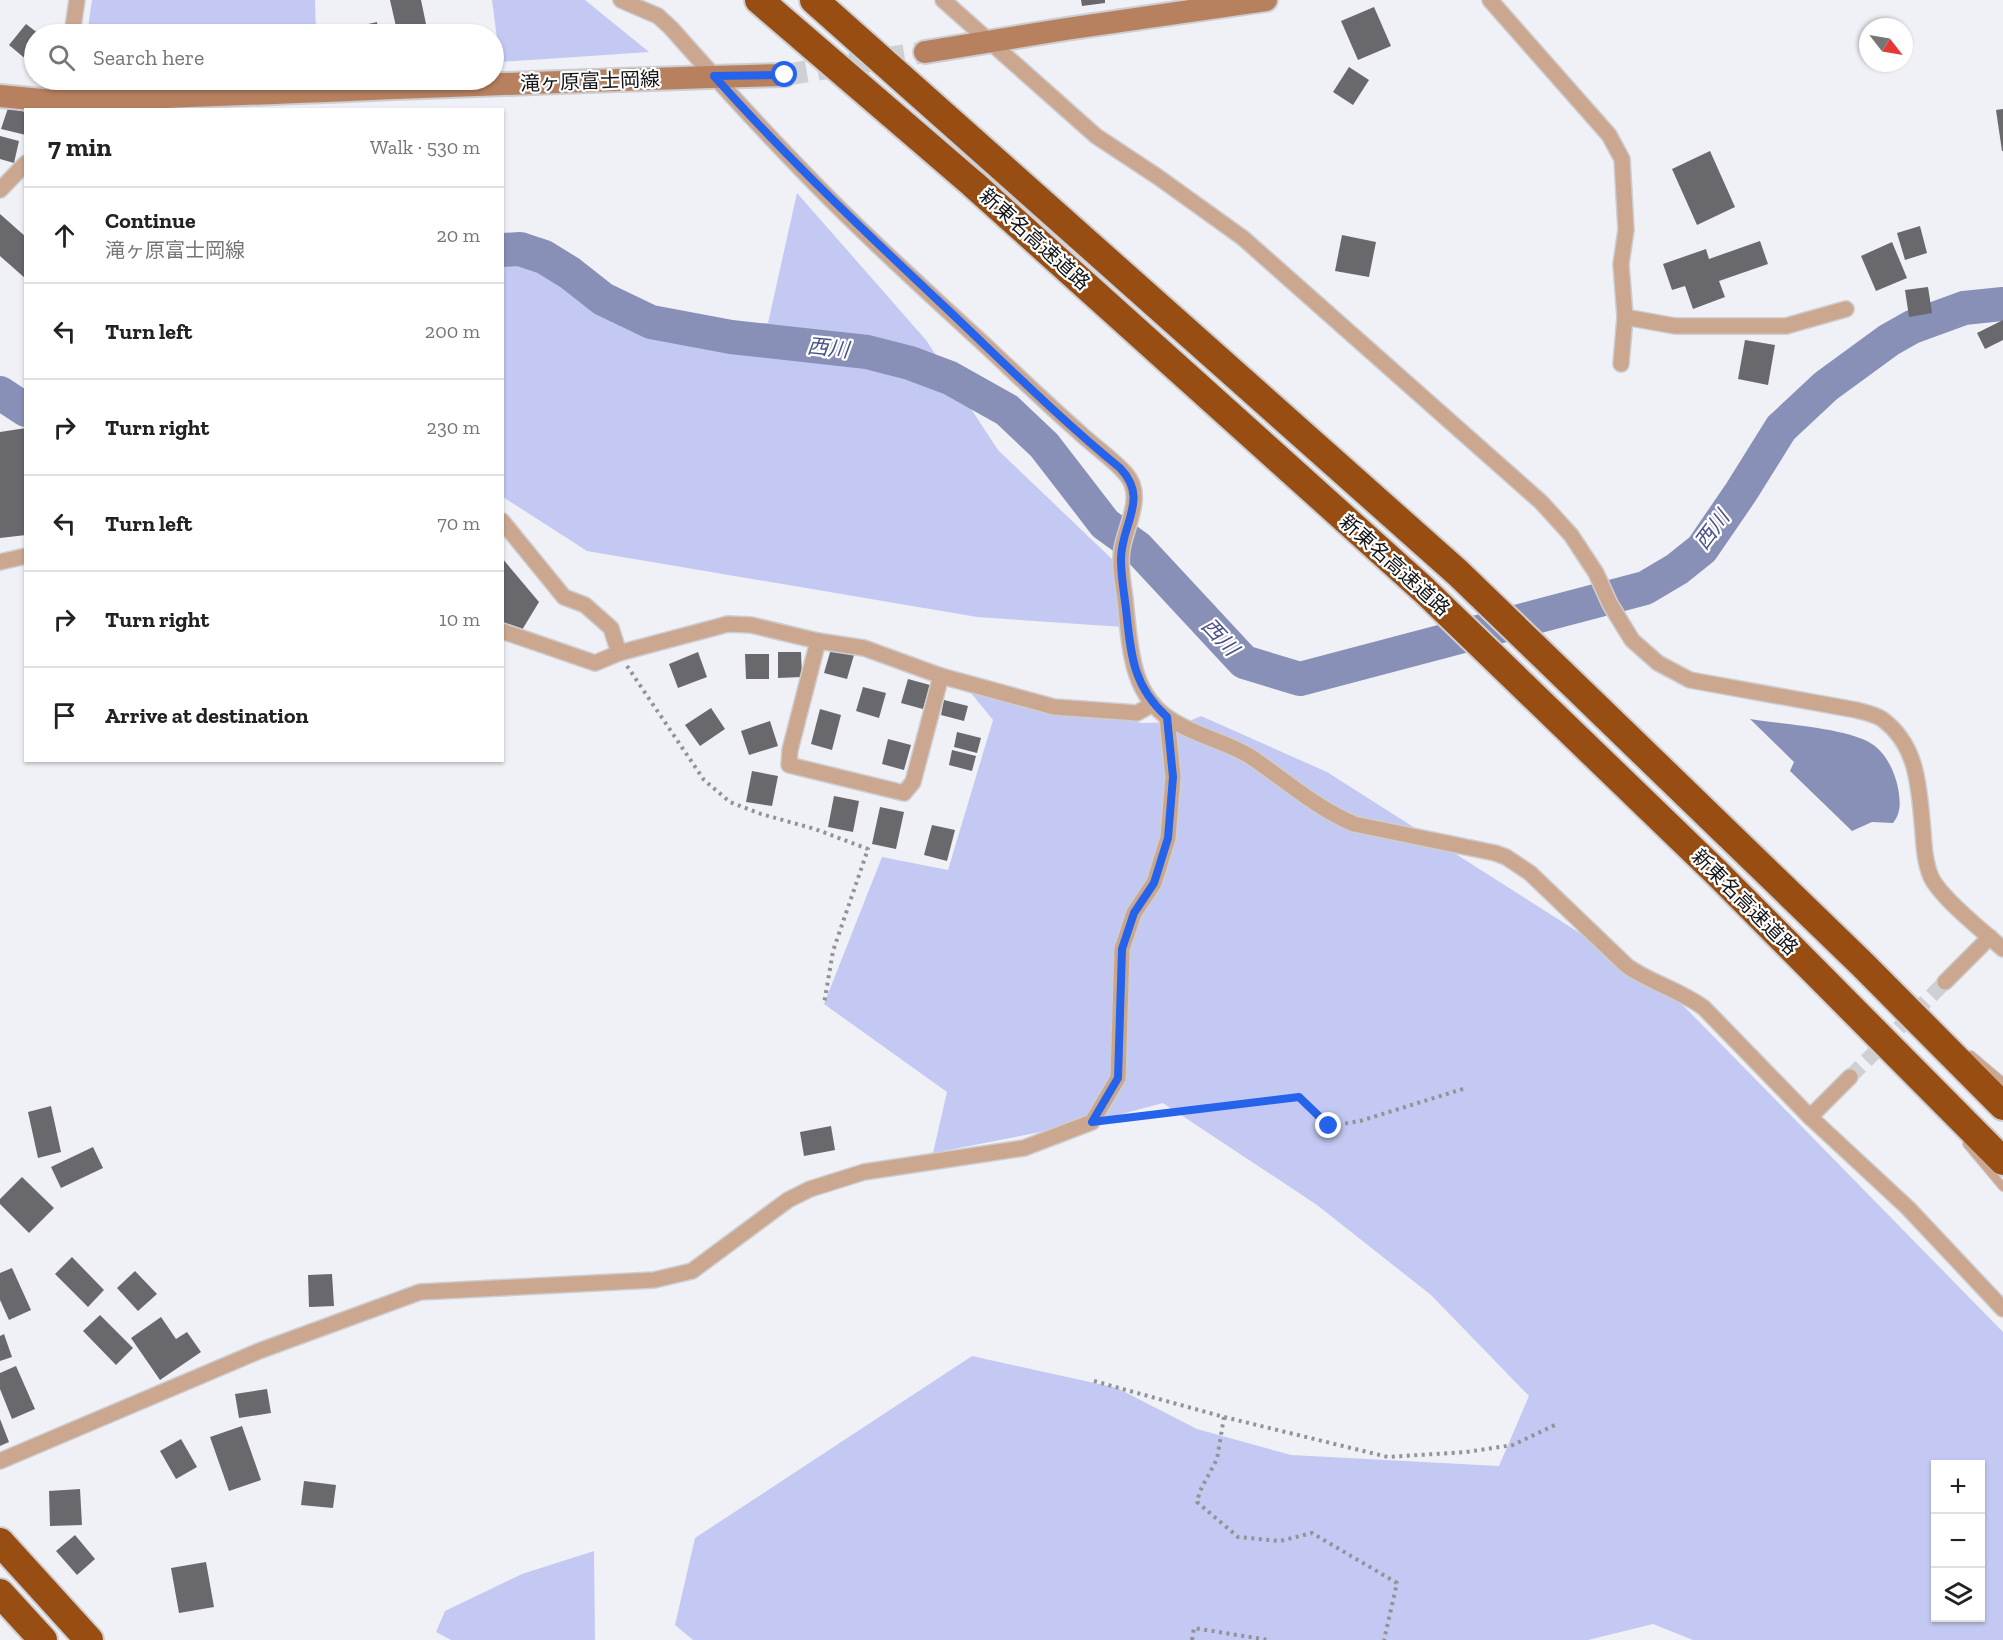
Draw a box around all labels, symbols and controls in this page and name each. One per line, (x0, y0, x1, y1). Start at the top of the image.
north arrow (1859, 18, 1913, 72)
search box (24, 24, 504, 90)
icon: search (45, 41, 78, 74)
text: Search here (93, 44, 204, 71)
route start (771, 61, 797, 87)
street label: 滝ヶ原富士岡線 (520, 67, 660, 95)
text: 7 min (48, 131, 112, 163)
text: Walk · 530 m (370, 135, 480, 159)
street label: 新東名高速道路 (975, 183, 1095, 295)
text: Continue (105, 207, 196, 234)
icon: ahead (48, 219, 81, 252)
text: 20 m (436, 223, 480, 247)
text: 滝ヶ原富士岡線 (105, 238, 245, 262)
icon: left (48, 315, 81, 348)
text: Turn left (105, 318, 192, 345)
text: 200 m (425, 319, 480, 343)
water label: 西川 (806, 333, 852, 362)
icon: right (48, 411, 81, 444)
text: Turn right (105, 414, 209, 441)
text: 230 m (427, 415, 480, 439)
water label: 西川 (1689, 504, 1735, 554)
icon: left (48, 507, 81, 540)
street label: 新東名高速道路 (1335, 509, 1455, 621)
text: Turn left (105, 510, 192, 537)
text: 70 m (437, 511, 480, 535)
icon: right (48, 603, 81, 636)
text: Turn right (105, 606, 209, 633)
text: 10 m (439, 607, 480, 631)
water label: 西川 (1197, 613, 1245, 662)
icon: arrive (48, 699, 81, 732)
text: Arrive at destination (105, 702, 308, 729)
street label: 新東名高速道路 (1687, 844, 1803, 960)
route end (1315, 1112, 1341, 1138)
map controls (1931, 1460, 1985, 1622)
button: + (1931, 1460, 1985, 1514)
button: − (1931, 1514, 1985, 1568)
button: layers (1931, 1568, 1985, 1622)

